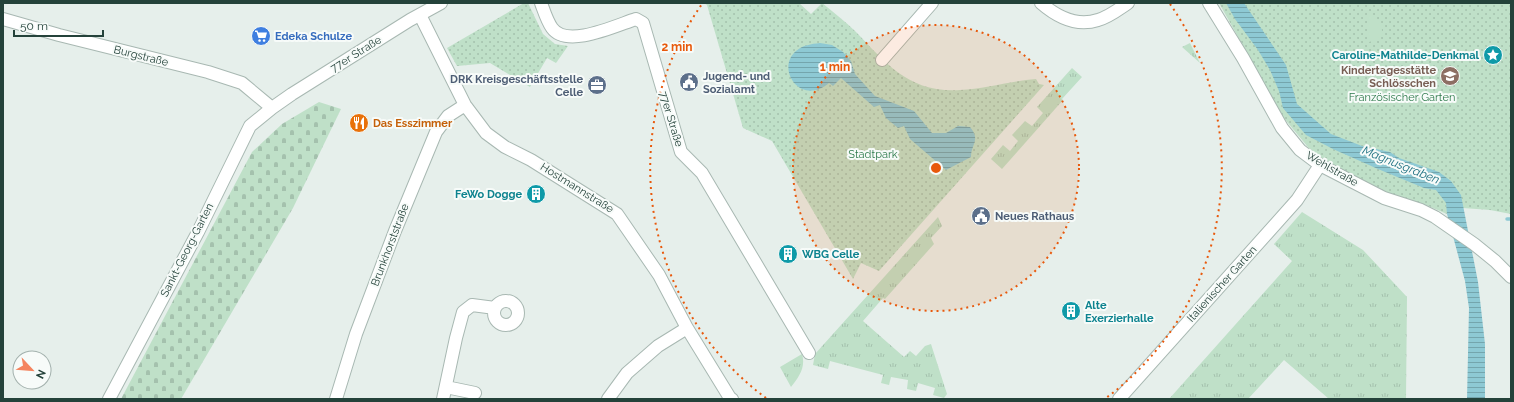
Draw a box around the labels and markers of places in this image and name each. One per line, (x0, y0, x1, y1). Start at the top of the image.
supermarket icon: Edeka Schulze (250, 25, 272, 47)
place label: Edeka Schulze (275, 30, 352, 43)
place icon: Caroline-Mathilde-Denkmal (1482, 44, 1504, 66)
place label: Caroline-Mathilde-Denkmal (1332, 49, 1480, 62)
place label: Kindertagesstätte Schlösschen (1341, 64, 1436, 90)
school or university icon: Kindertagesstätte Schlösschen (1439, 65, 1461, 87)
place label: Jugend- und Sozialamt (703, 70, 770, 96)
public building icon: Jugend- und Sozialamt (678, 71, 700, 93)
place label: DRK Kreisgeschäftsstelle Celle (450, 73, 583, 99)
office icon: DRK Kreisgeschäftsstelle Celle (586, 74, 608, 96)
restaurant icon: Das Esszimmer (348, 112, 370, 134)
place label: Das Esszimmer (373, 117, 453, 130)
centre of rings (929, 161, 943, 175)
building icon: FeWo Dogge (525, 183, 547, 205)
place label: FeWo Dogge (455, 188, 522, 201)
public building icon: Neues Rathaus (970, 205, 992, 227)
place label: Neues Rathaus (995, 210, 1075, 223)
building icon: WBG Celle (777, 243, 799, 265)
place label: WBG Celle (802, 248, 860, 261)
place label: Alte Exerzierhalle (1085, 299, 1154, 325)
building icon: Alte Exerzierhalle (1060, 300, 1082, 322)

